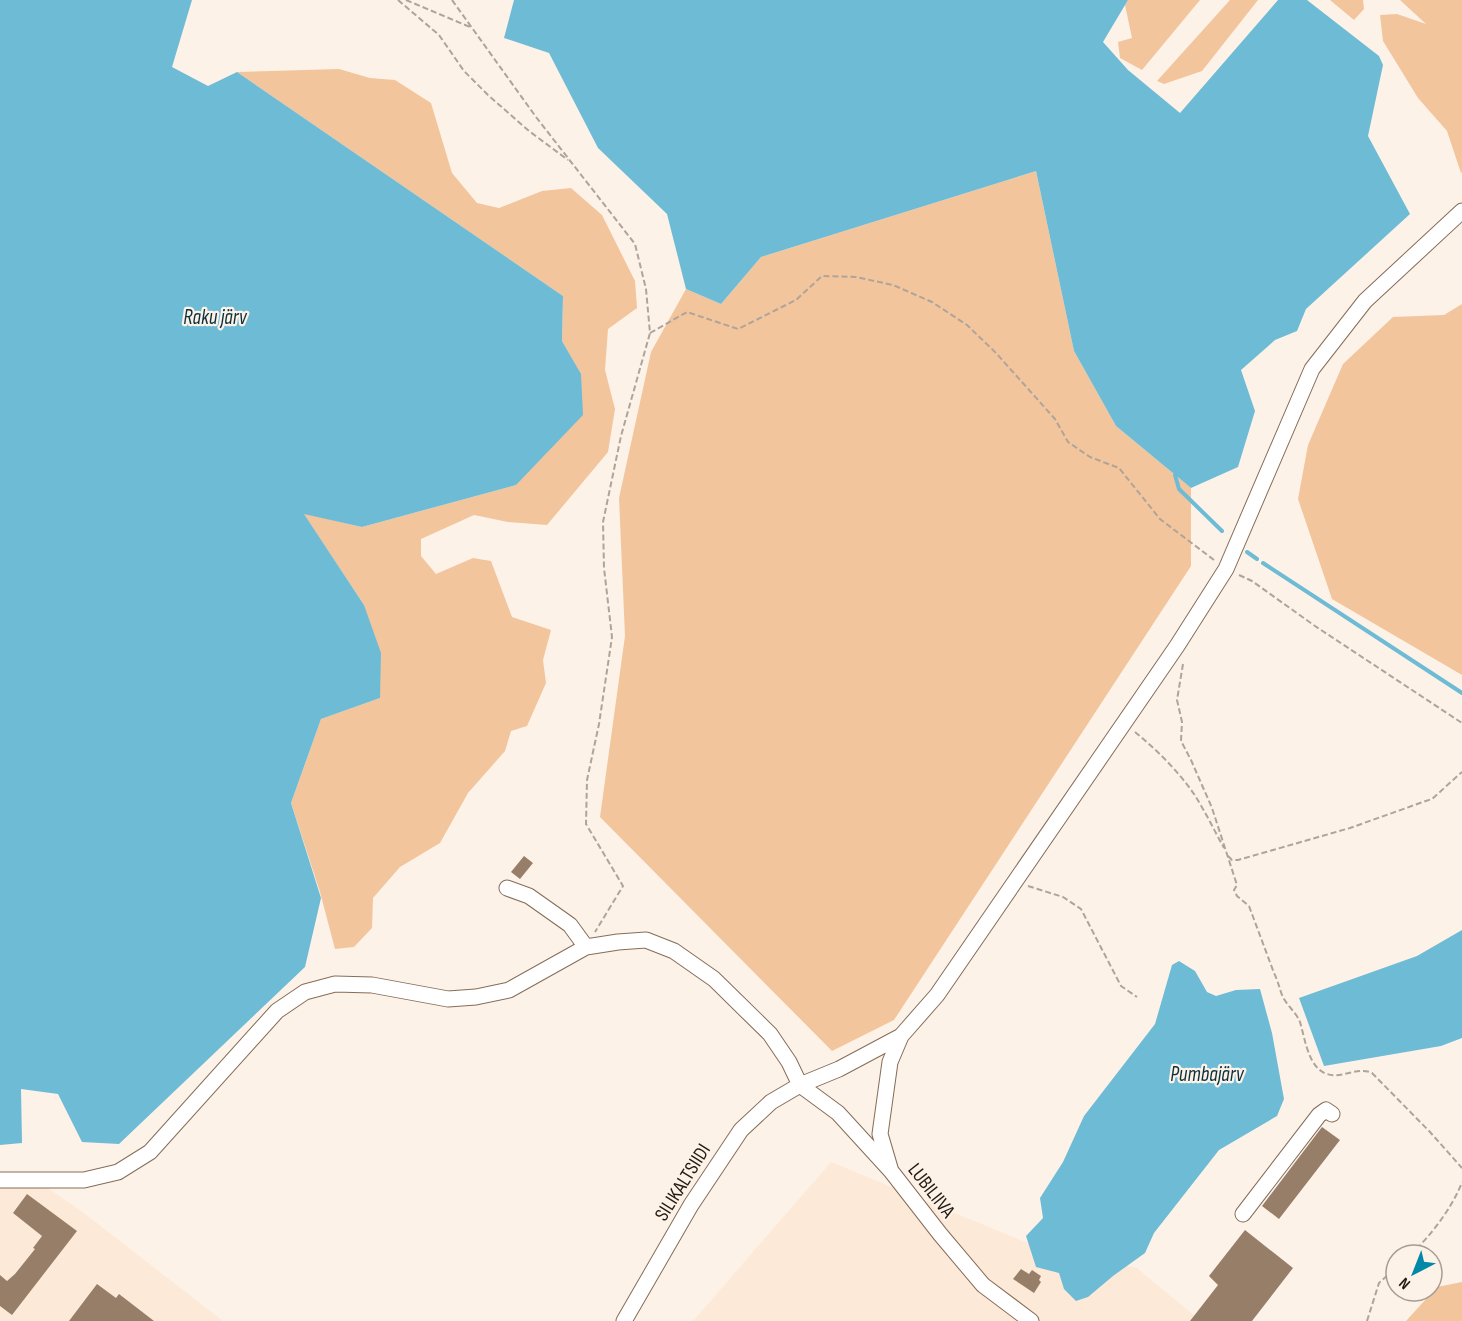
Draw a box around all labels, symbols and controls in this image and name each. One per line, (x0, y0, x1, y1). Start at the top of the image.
water label: Raku järv (183, 305, 248, 330)
water label: Pumbajärv (1170, 1062, 1245, 1087)
street label: SILIKALTSIIDI (650, 1140, 716, 1225)
street label: LUBILIIVA (903, 1159, 960, 1223)
north arrow (1384, 1243, 1444, 1303)
text: N (1395, 1273, 1414, 1293)

